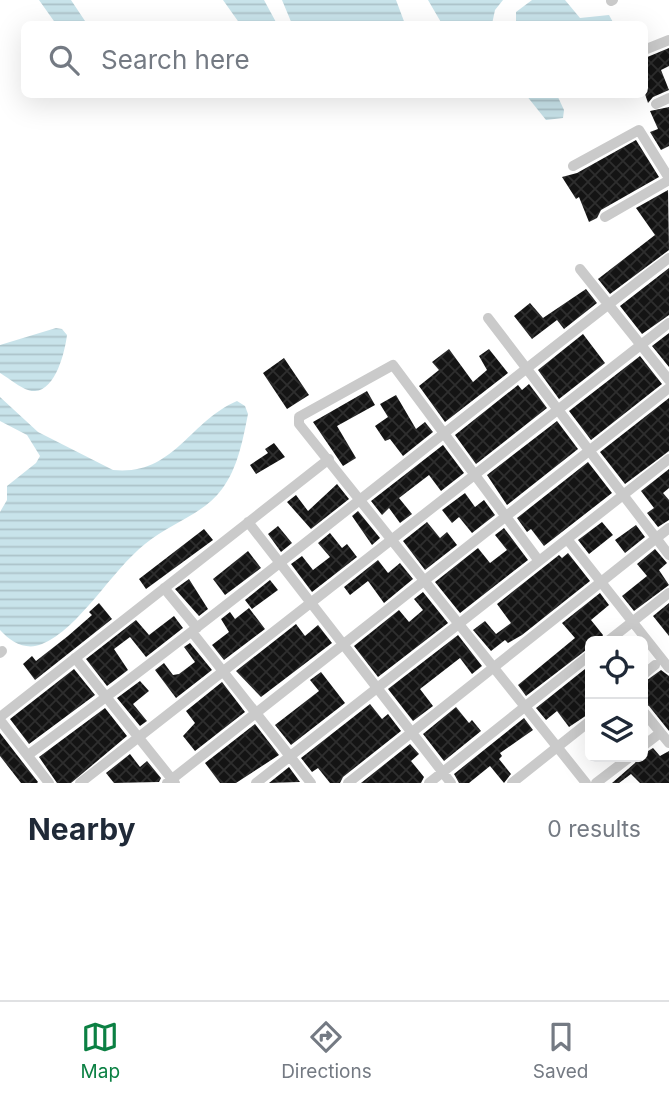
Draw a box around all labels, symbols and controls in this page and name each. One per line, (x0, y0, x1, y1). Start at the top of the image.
search box (21, 21, 648, 98)
icon: search (45, 41, 83, 79)
text: Search here (101, 44, 250, 75)
map controls (585, 636, 648, 762)
button: locate (585, 636, 648, 699)
button: layers (585, 699, 648, 762)
text: Nearby (28, 811, 136, 847)
text: 0 results (547, 815, 641, 843)
tab: Map (81, 1018, 120, 1083)
tab: Directions (281, 1018, 372, 1083)
tab: Saved (533, 1018, 588, 1083)

